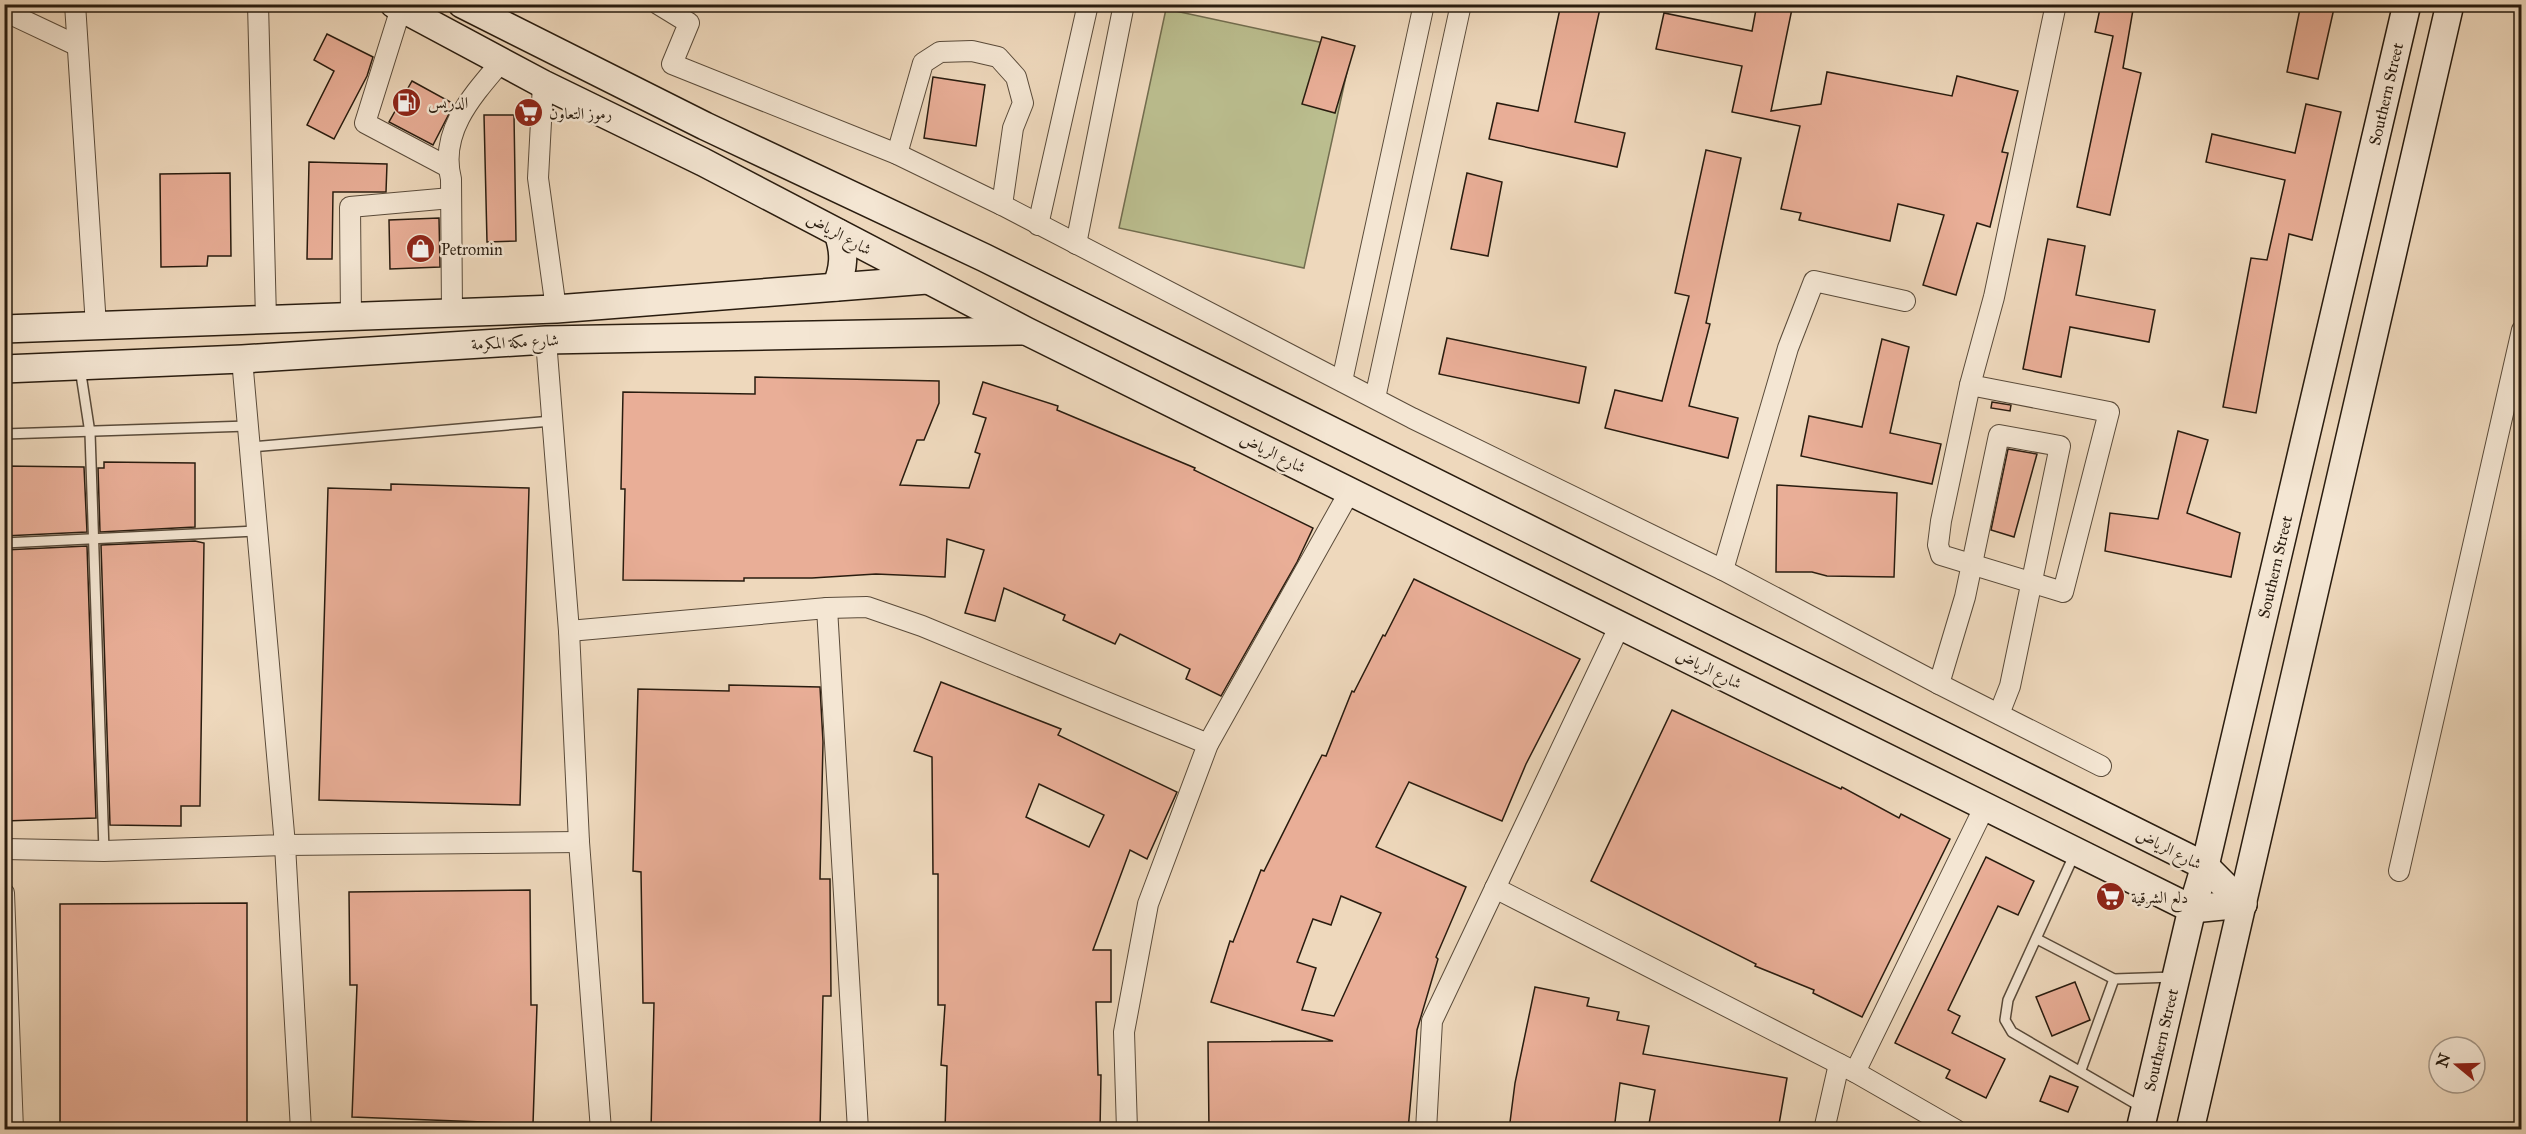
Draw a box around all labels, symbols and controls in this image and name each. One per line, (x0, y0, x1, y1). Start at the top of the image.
street label: Southern Street (2365, 40, 2407, 147)
fuel station icon: الدريس (391, 86, 423, 118)
place label: الدريس (428, 93, 468, 113)
supermarket icon: رموز التعاون (512, 97, 544, 129)
place label: رموز التعاون (549, 104, 612, 124)
street label: شارع الرياض (801, 209, 875, 263)
shop icon: Petromin (404, 233, 436, 265)
place label: Petromin (441, 240, 503, 259)
street label: شارع مكة المكرمة (471, 330, 560, 358)
street label: شارع الرياض (1235, 429, 1309, 481)
street label: Southern Street (2254, 513, 2296, 620)
street label: شارع الرياض (1671, 645, 1745, 697)
street label: شارع الرياض (2131, 824, 2205, 877)
supermarket icon: دلع الشرقية (2094, 881, 2126, 913)
place label: دلع الشرقية (2131, 888, 2188, 913)
street label: Southern Street (2140, 986, 2182, 1093)
north arrow (2427, 1035, 2487, 1095)
text: N (2432, 1050, 2455, 1070)

